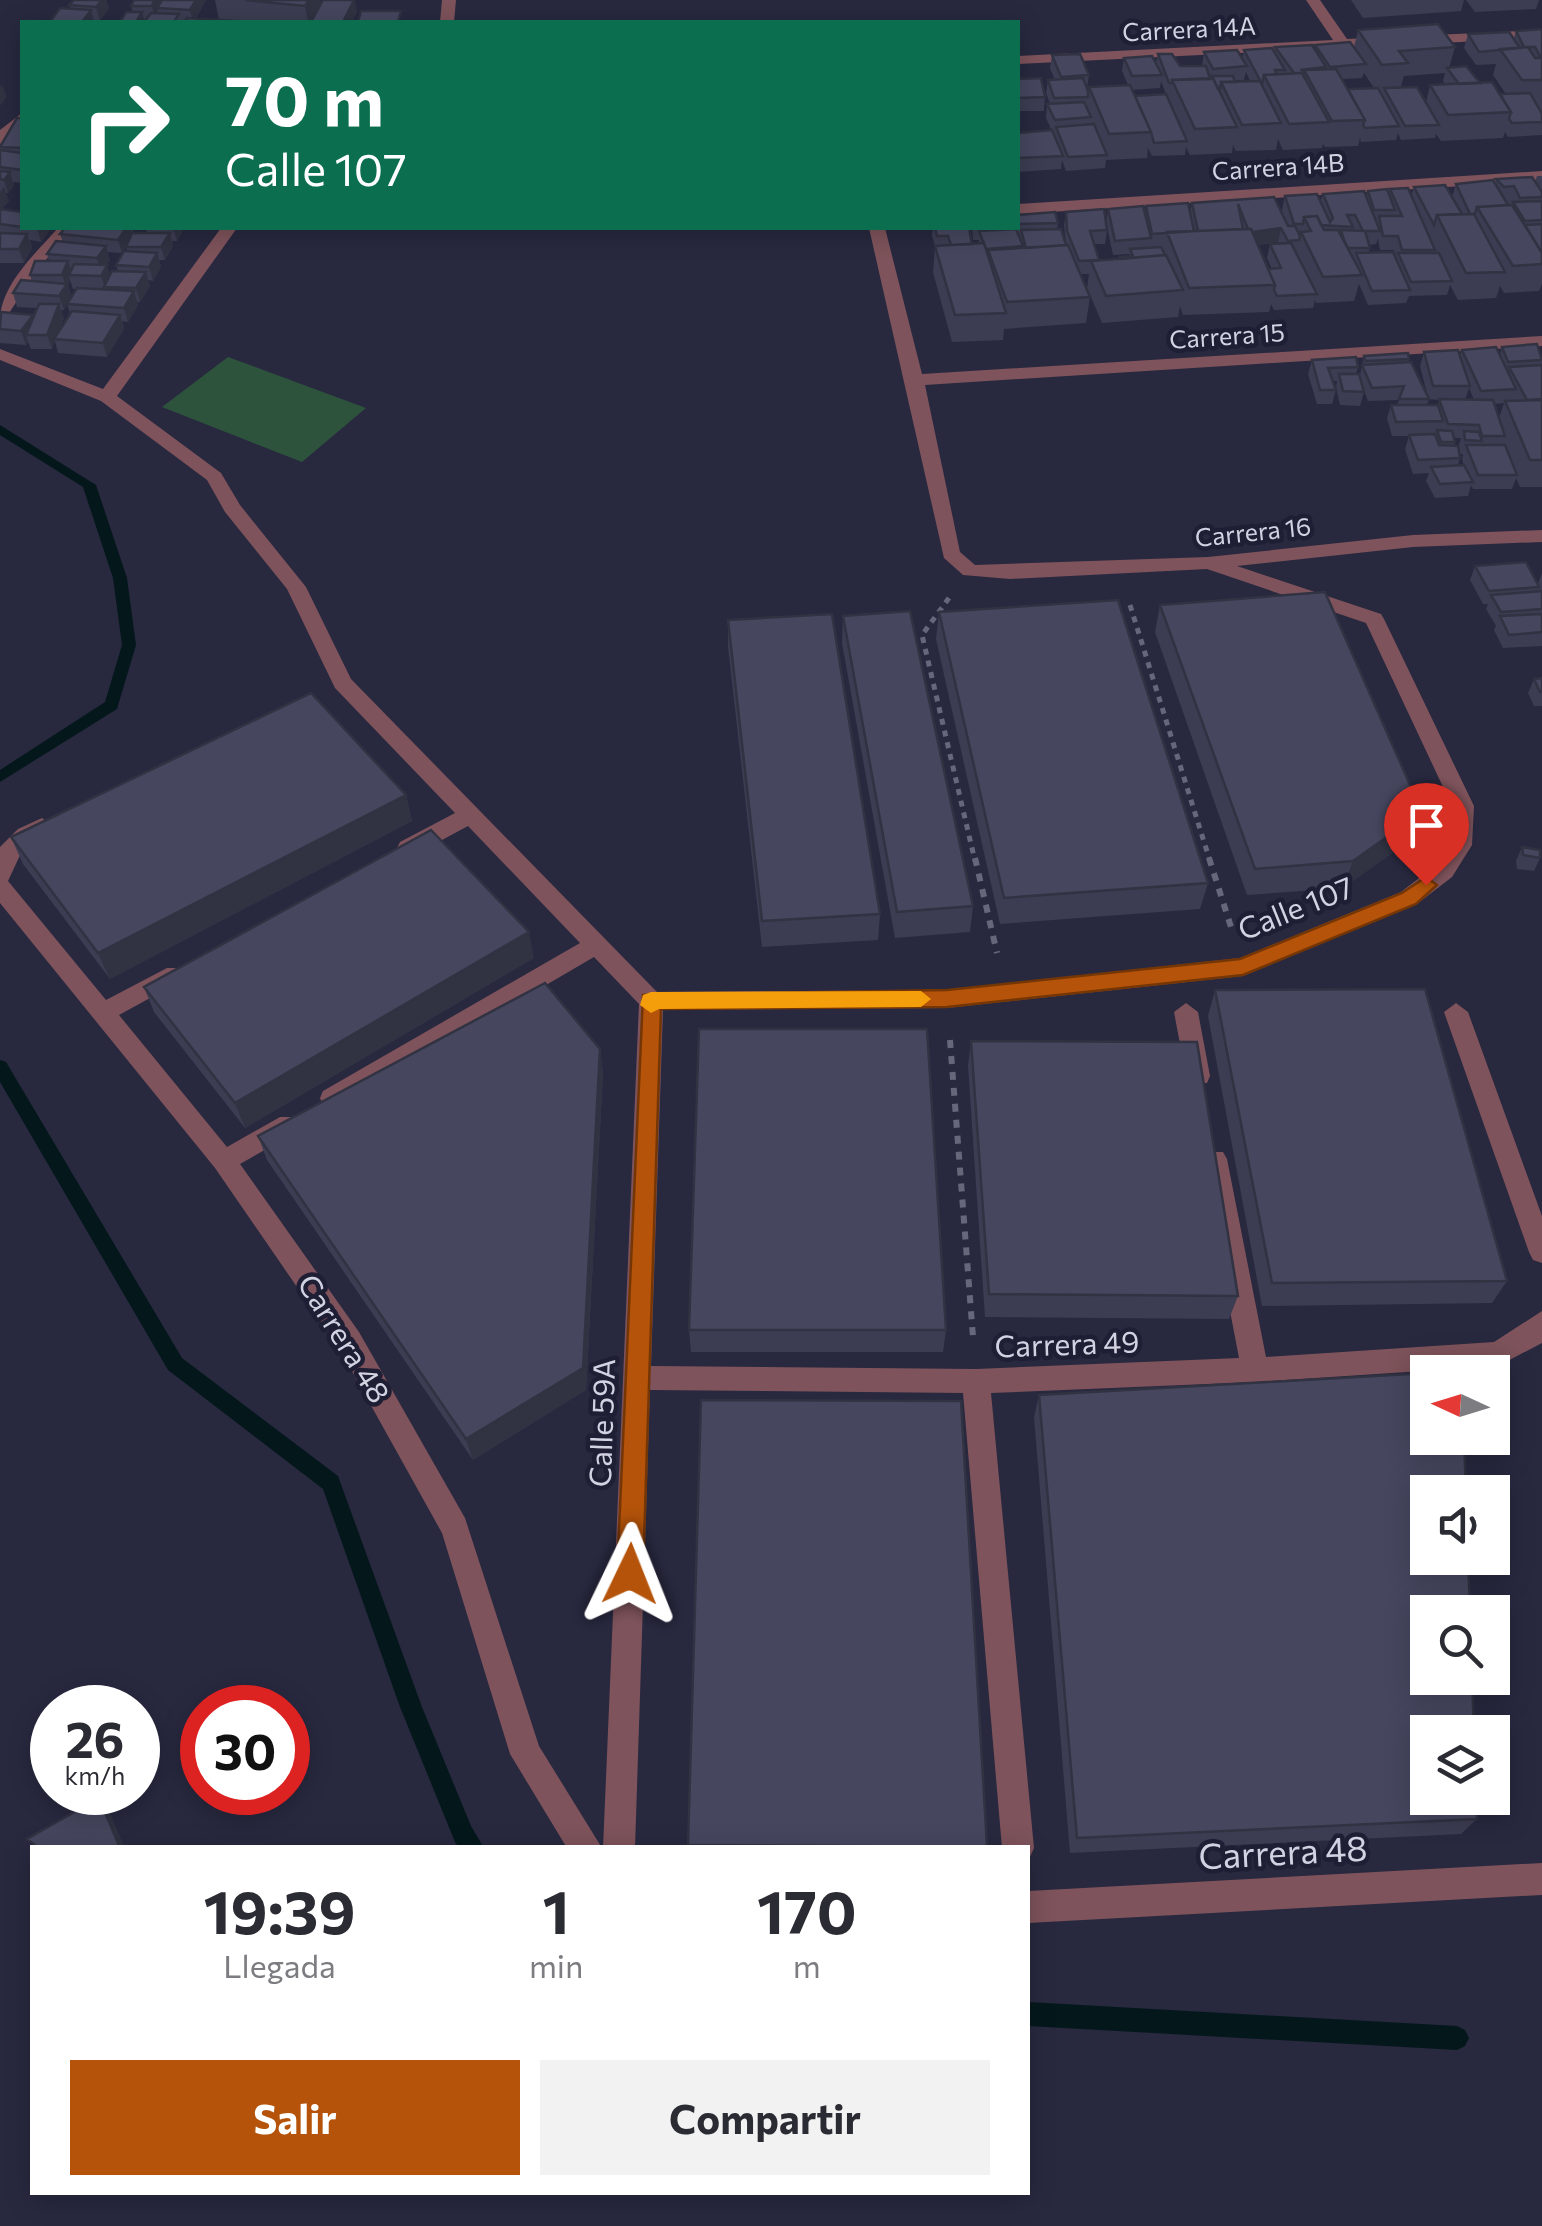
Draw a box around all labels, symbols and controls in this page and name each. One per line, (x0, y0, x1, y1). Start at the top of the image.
street label: Carrera 14A (1122, 10, 1256, 46)
text: 70 m (225, 55, 384, 140)
icon: right (60, 60, 190, 190)
text: Calle 107 (225, 140, 407, 195)
street label: Carrera 14B (1211, 146, 1345, 186)
street label: Carrera 15 (1168, 316, 1286, 354)
street label: Carrera 16 (1193, 510, 1312, 552)
pin (1384, 783, 1469, 886)
icon: arrive (1399, 798, 1454, 853)
street label: Calle 107 (1232, 867, 1358, 947)
street label: Carrera 48 (291, 1266, 399, 1409)
street label: Carrera 49 (994, 1321, 1140, 1364)
north arrow (1410, 1355, 1510, 1455)
map controls (1410, 1355, 1510, 1815)
street label: Calle 59A (580, 1358, 621, 1488)
button: sound (1410, 1475, 1510, 1575)
position arrow (578, 1522, 682, 1626)
button: search (1410, 1595, 1510, 1695)
speed limit sign: 30 (180, 1685, 310, 1815)
text: 26 (65, 1707, 124, 1768)
button: layers (1410, 1715, 1510, 1815)
text: km/h (65, 1760, 125, 1790)
street label: Carrera 48 (1197, 1825, 1368, 1876)
text: 19:39 (203, 1873, 355, 1946)
text: 1 (543, 1873, 570, 1946)
text: 170 (757, 1873, 857, 1946)
text: Llegada (223, 1945, 336, 1985)
text: min (529, 1945, 583, 1985)
text: m (793, 1945, 821, 1985)
button: Salir (70, 2060, 520, 2175)
button: Compartir (540, 2060, 990, 2175)

